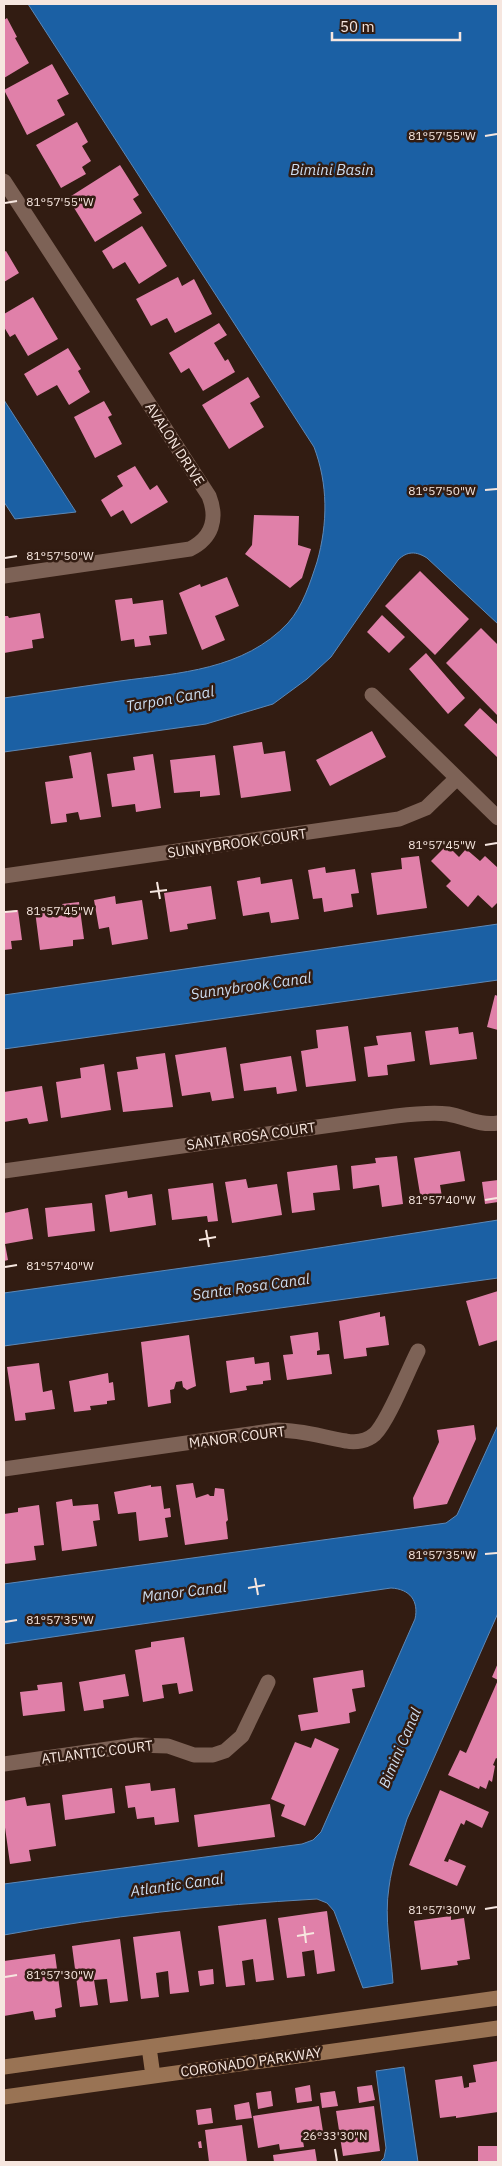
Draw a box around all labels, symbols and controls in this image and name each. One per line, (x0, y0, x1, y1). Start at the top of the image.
scale bar (332, 10, 460, 42)
text: 50 m (340, 17, 375, 36)
text: 81°57'55"W (408, 128, 476, 143)
water label: Bimini Basin (290, 160, 374, 179)
text: 81°57'55"W (26, 194, 94, 209)
street label: AVALON DRIVE (141, 399, 209, 489)
text: 81°57'50"W (408, 483, 476, 498)
text: 81°57'50"W (26, 548, 94, 563)
water label: Tarpon Canal (124, 681, 216, 716)
street label: SUNNYBROOK COURT (166, 824, 308, 862)
text: 81°57'45"W (408, 837, 476, 852)
text: 81°57'45"W (26, 903, 94, 918)
water label: Sunnybrook Canal (189, 968, 313, 1003)
street label: SANTA ROSA COURT (185, 1118, 317, 1154)
text: 81°57'40"W (408, 1192, 476, 1207)
text: 81°57'40"W (26, 1258, 94, 1273)
water label: Santa Rosa Canal (191, 1269, 311, 1304)
street label: MANOR COURT (188, 1422, 286, 1452)
text: 81°57'35"W (408, 1547, 476, 1562)
water label: Manor Canal (141, 1577, 227, 1606)
text: 81°57'35"W (26, 1612, 94, 1627)
water label: Bimini Canal (374, 1705, 425, 1791)
street label: ATLANTIC COURT (40, 1736, 154, 1768)
water label: Atlantic Canal (128, 1869, 225, 1901)
text: 81°57'30"W (408, 1902, 476, 1917)
text: 81°57'30"W (26, 1967, 94, 1982)
street label: CORONADO PARKWAY (179, 2043, 323, 2081)
text: 26°33'30"N (302, 2128, 368, 2143)

